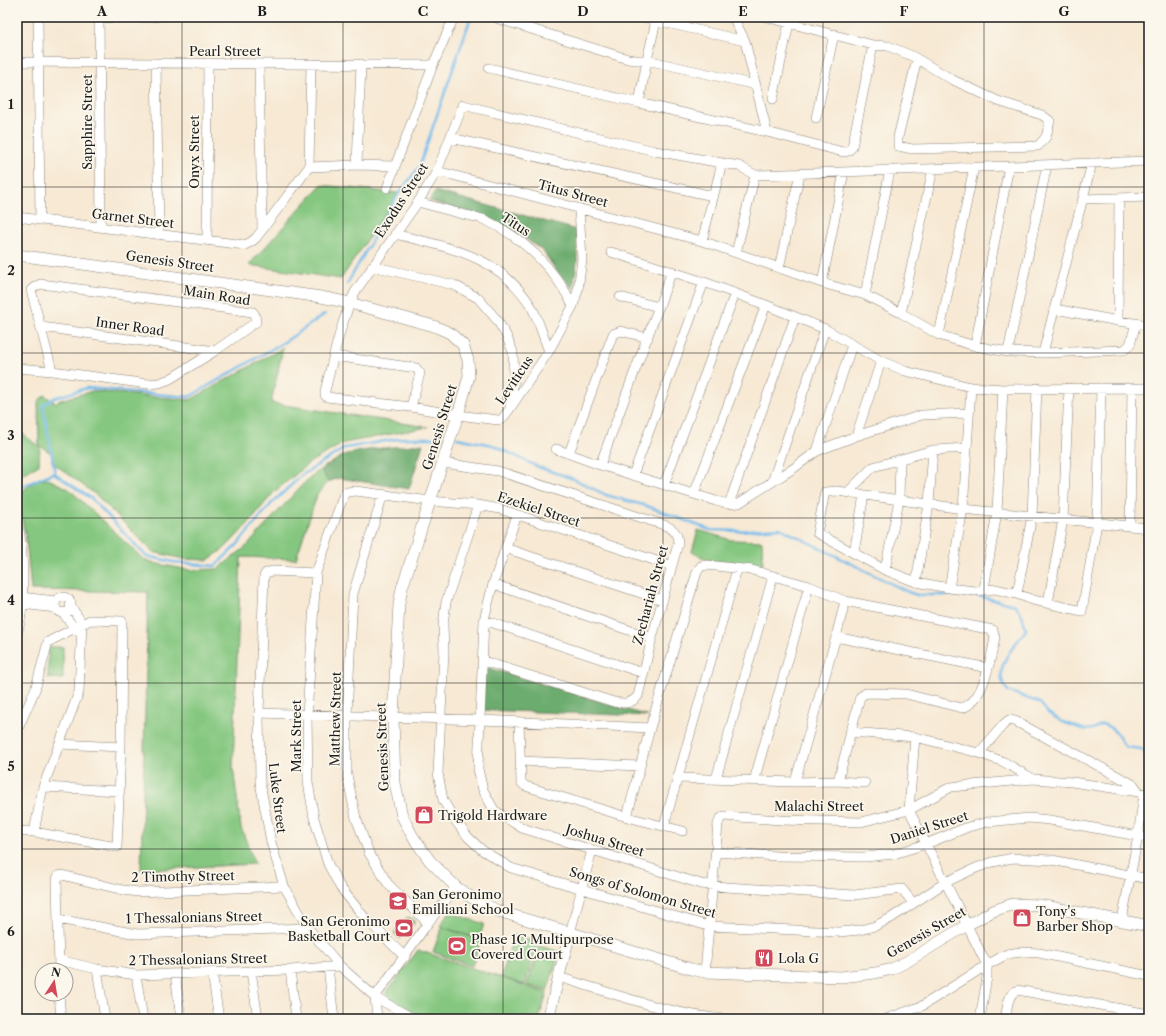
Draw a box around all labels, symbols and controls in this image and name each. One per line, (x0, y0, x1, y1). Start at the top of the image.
text: A (96, 3, 108, 19)
text: B (257, 3, 267, 19)
text: C (418, 3, 428, 19)
text: D (577, 3, 589, 19)
text: E (738, 3, 748, 19)
text: F (900, 3, 909, 19)
text: G (1058, 3, 1070, 19)
street label: Pearl Street (189, 43, 261, 59)
street label: Sapphire Street (79, 74, 95, 170)
text: 1 (8, 96, 14, 112)
street label: Onyx Street (186, 115, 202, 189)
street label: Exodus Street (371, 159, 431, 240)
street label: Titus Street (536, 176, 610, 210)
street label: Garnet Street (91, 205, 176, 231)
street label: Titus (498, 209, 534, 240)
street label: Genesis Street (125, 247, 215, 275)
text: 2 (7, 262, 15, 278)
street label: Main Road (182, 282, 252, 308)
street label: Inner Road (95, 313, 165, 339)
street label: Leviticus (492, 352, 536, 408)
street label: Genesis Street (418, 382, 460, 472)
text: 3 (7, 427, 15, 443)
street label: Ezekiel Street (496, 488, 583, 530)
street label: Zechariah Street (629, 543, 671, 647)
text: 4 (7, 592, 15, 608)
street label: Matthew Street (326, 671, 344, 767)
street label: Mark Street (288, 699, 304, 772)
street label: Genesis Street (372, 702, 392, 792)
text: 5 (7, 758, 15, 774)
street label: Luke Street (266, 762, 290, 835)
street label: Malachi Street (774, 798, 864, 814)
shop icon: Trigold Hardware (413, 804, 435, 826)
place label: Trigold Hardware (438, 807, 547, 823)
street label: Daniel Street (888, 807, 970, 847)
street label: Joshua Street (562, 820, 647, 860)
street label: Songs of Solomon Street (568, 863, 719, 921)
street label: 2 Timothy Street (131, 867, 235, 885)
place label: San Geronimo Emilliani School (412, 886, 514, 917)
school or university icon: San Geronimo Emilliani School (387, 890, 409, 912)
street label: Genesis Street (884, 903, 969, 961)
place label: Tony's Barber Shop (1036, 903, 1113, 934)
shop icon: Tony's Barber Shop (1011, 907, 1033, 929)
street label: 1 Thessalonians Street (125, 908, 263, 926)
place label: San Geronimo Basketball Court (288, 913, 390, 944)
sports icon: San Geronimo Basketball Court (393, 917, 415, 939)
text: 6 (7, 923, 15, 939)
place label: Phase 1C Multipurpose Covered Court (471, 931, 614, 962)
sports icon: Phase 1C Multipurpose Covered Court (446, 935, 468, 957)
restaurant icon: Lola G (753, 947, 775, 969)
street label: 2 Thessalonians Street (128, 950, 268, 968)
place label: Lola G (778, 950, 820, 966)
north arrow (34, 962, 74, 1002)
text: N (50, 964, 63, 980)

